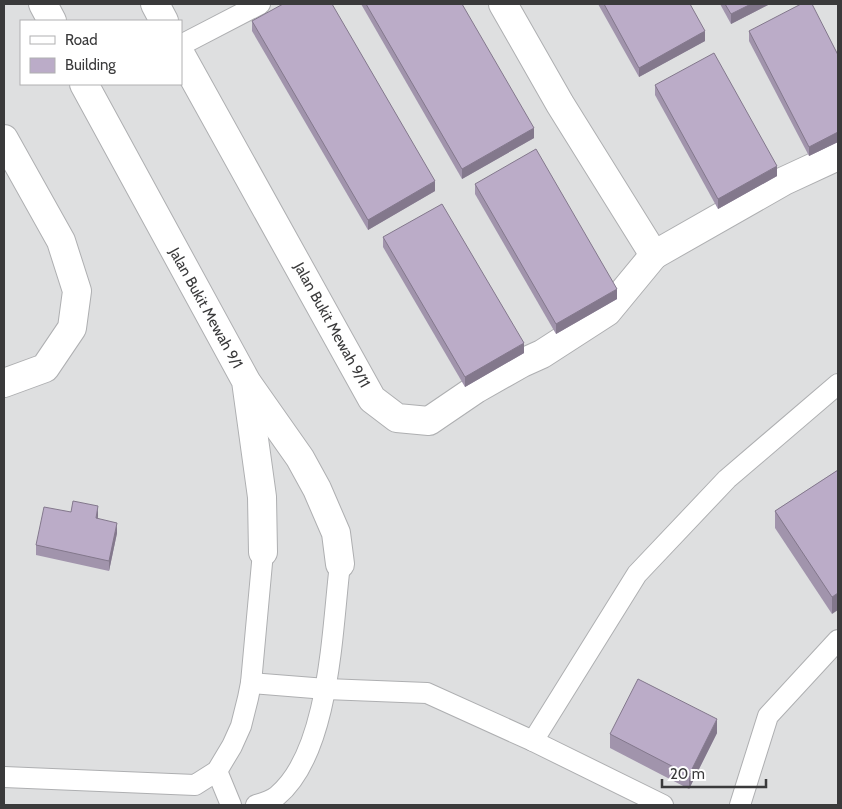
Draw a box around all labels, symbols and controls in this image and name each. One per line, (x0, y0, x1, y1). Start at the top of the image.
legend (20, 20, 182, 85)
text: Road (65, 31, 98, 49)
text: Building (65, 56, 116, 74)
street label: Jalan Bukit Mewah 9/1 (165, 244, 247, 372)
street label: Jalan Bukit Mewah 9/11 (290, 258, 374, 391)
scale bar (662, 756, 766, 788)
text: 20 m (670, 765, 705, 783)

